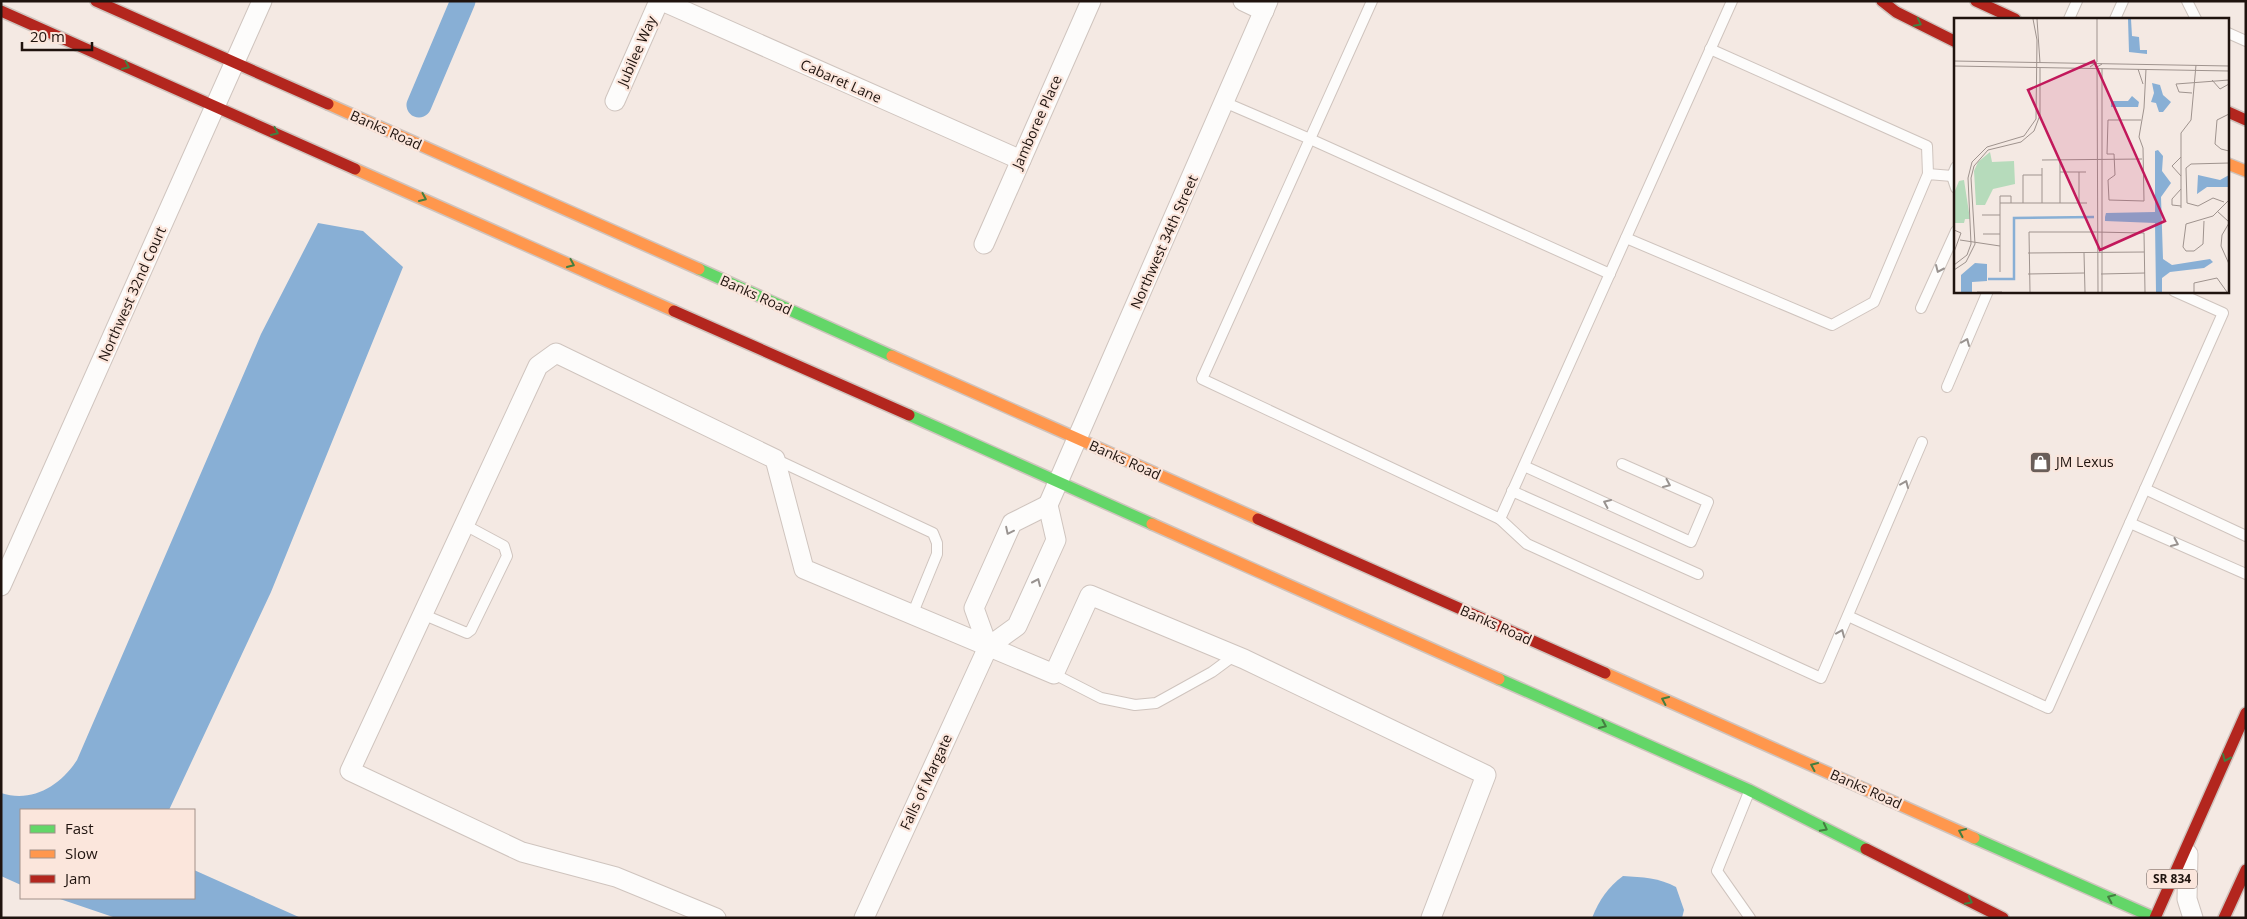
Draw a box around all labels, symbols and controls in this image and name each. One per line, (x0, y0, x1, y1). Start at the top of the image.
street label: Jubilee Way (612, 12, 661, 91)
one-way arrow (1913, 17, 1922, 27)
inset map (1954, 18, 2230, 292)
scale bar (22, 20, 92, 52)
text: 20 m (30, 26, 65, 46)
street label: Cabaret Lane (798, 54, 885, 107)
one-way arrow (121, 60, 130, 71)
street label: Jamboree Place (1007, 72, 1066, 174)
street label: Banks Road (347, 105, 425, 154)
one-way arrow (270, 126, 279, 136)
street label: Northwest 34th Street (1125, 172, 1202, 312)
one-way arrow (418, 192, 427, 203)
street label: Northwest 32nd Court (93, 223, 170, 364)
one-way arrow (566, 258, 575, 269)
one-way arrow (1934, 264, 1945, 273)
street label: Banks Road (717, 270, 795, 319)
one-way arrow (1960, 338, 1971, 347)
street label: Banks Road (1086, 435, 1164, 484)
shop icon: JM Lexus (2028, 450, 2052, 474)
place label: JM Lexus (2054, 452, 2114, 471)
one-way arrow (1662, 478, 1671, 489)
one-way arrow (1898, 480, 1909, 489)
one-way arrow (1603, 499, 1612, 510)
one-way arrow (1005, 525, 1015, 534)
one-way arrow (2170, 536, 2179, 547)
one-way arrow (1031, 578, 1042, 587)
street label: Banks Road (1457, 600, 1535, 649)
one-way arrow (1834, 629, 1845, 638)
one-way arrow (1661, 696, 1670, 707)
one-way arrow (1598, 718, 1607, 729)
street label: Falls of Margate (895, 731, 956, 833)
one-way arrow (2221, 753, 2232, 762)
one-way arrow (1810, 762, 1819, 773)
street label: Banks Road (1827, 764, 1905, 813)
legend (20, 809, 195, 899)
text: Fast (65, 818, 94, 838)
one-way arrow (1819, 822, 1828, 832)
one-way arrow (1958, 828, 1967, 839)
text: Slow (65, 843, 98, 863)
text: Jam (63, 868, 91, 888)
road number: SR 834 (2147, 870, 2197, 889)
one-way arrow (2107, 893, 2116, 904)
one-way arrow (1964, 895, 1973, 905)

